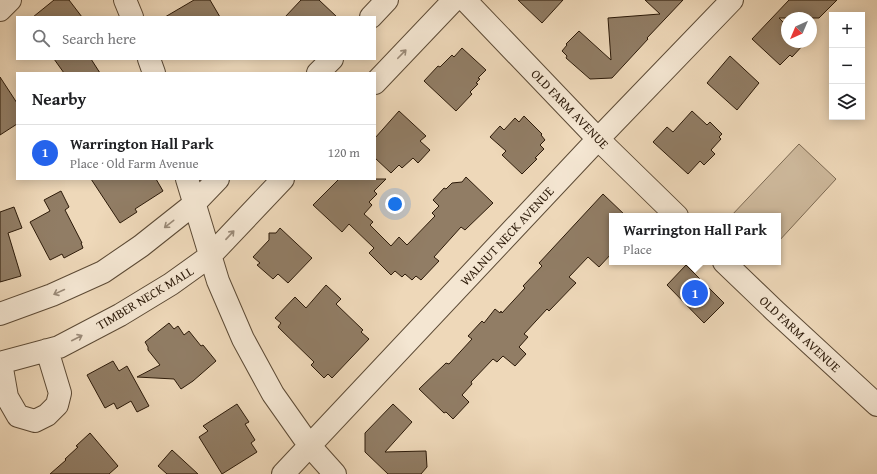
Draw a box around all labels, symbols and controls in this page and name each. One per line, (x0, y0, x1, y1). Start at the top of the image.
north arrow (781, 12, 817, 48)
map controls (829, 12, 865, 120)
button: + (829, 12, 865, 48)
search box (16, 16, 376, 60)
icon: search (30, 27, 52, 49)
text: Search here (62, 28, 136, 49)
button: − (829, 48, 865, 84)
one-way arrow (397, 49, 407, 59)
street label: OLD FARM AVENUE (527, 65, 614, 154)
button: layers (829, 84, 865, 120)
text: Nearby (32, 86, 86, 111)
text: Warrington Hall Park (70, 133, 213, 154)
text: 1 (42, 143, 48, 162)
text: 120 m (328, 143, 360, 162)
text: Place · Old Farm Avenue (70, 154, 199, 173)
street label: WALNUT NECK AVENUE (456, 182, 558, 290)
your location (385, 194, 405, 214)
popup (609, 213, 781, 265)
text: Warrington Hall Park (623, 219, 767, 240)
one-way arrow (163, 220, 174, 228)
one-way arrow (225, 230, 235, 240)
text: Place (623, 240, 652, 259)
street label: TIMBER NECK MALL (93, 261, 198, 335)
pin: 1 (682, 278, 708, 308)
one-way arrow (53, 289, 65, 296)
street label: OLD FARM AVENUE (755, 291, 845, 377)
one-way arrow (70, 333, 82, 341)

